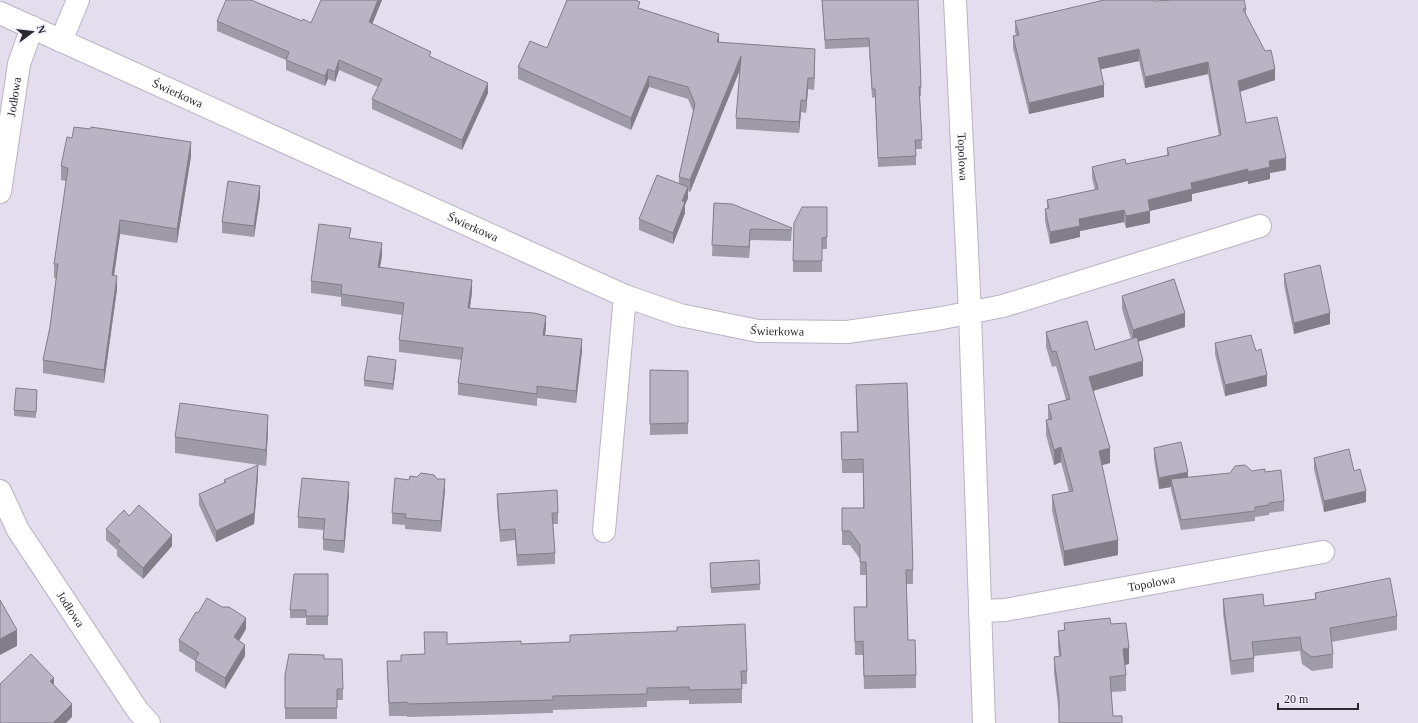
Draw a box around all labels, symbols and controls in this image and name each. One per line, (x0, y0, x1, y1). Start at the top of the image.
north arrow (12, 12, 52, 52)
text: N (35, 24, 48, 35)
street label: Jodłowa (4, 76, 24, 118)
street label: Świerkowa (150, 76, 206, 111)
street label: Topolowa (954, 133, 971, 182)
street label: Świerkowa (445, 210, 501, 245)
street label: Świerkowa (749, 323, 805, 339)
street label: Topolowa (1127, 572, 1177, 594)
street label: Jodłowa (54, 589, 88, 630)
scale bar (1278, 685, 1358, 711)
text: 20 m (1284, 692, 1309, 706)

